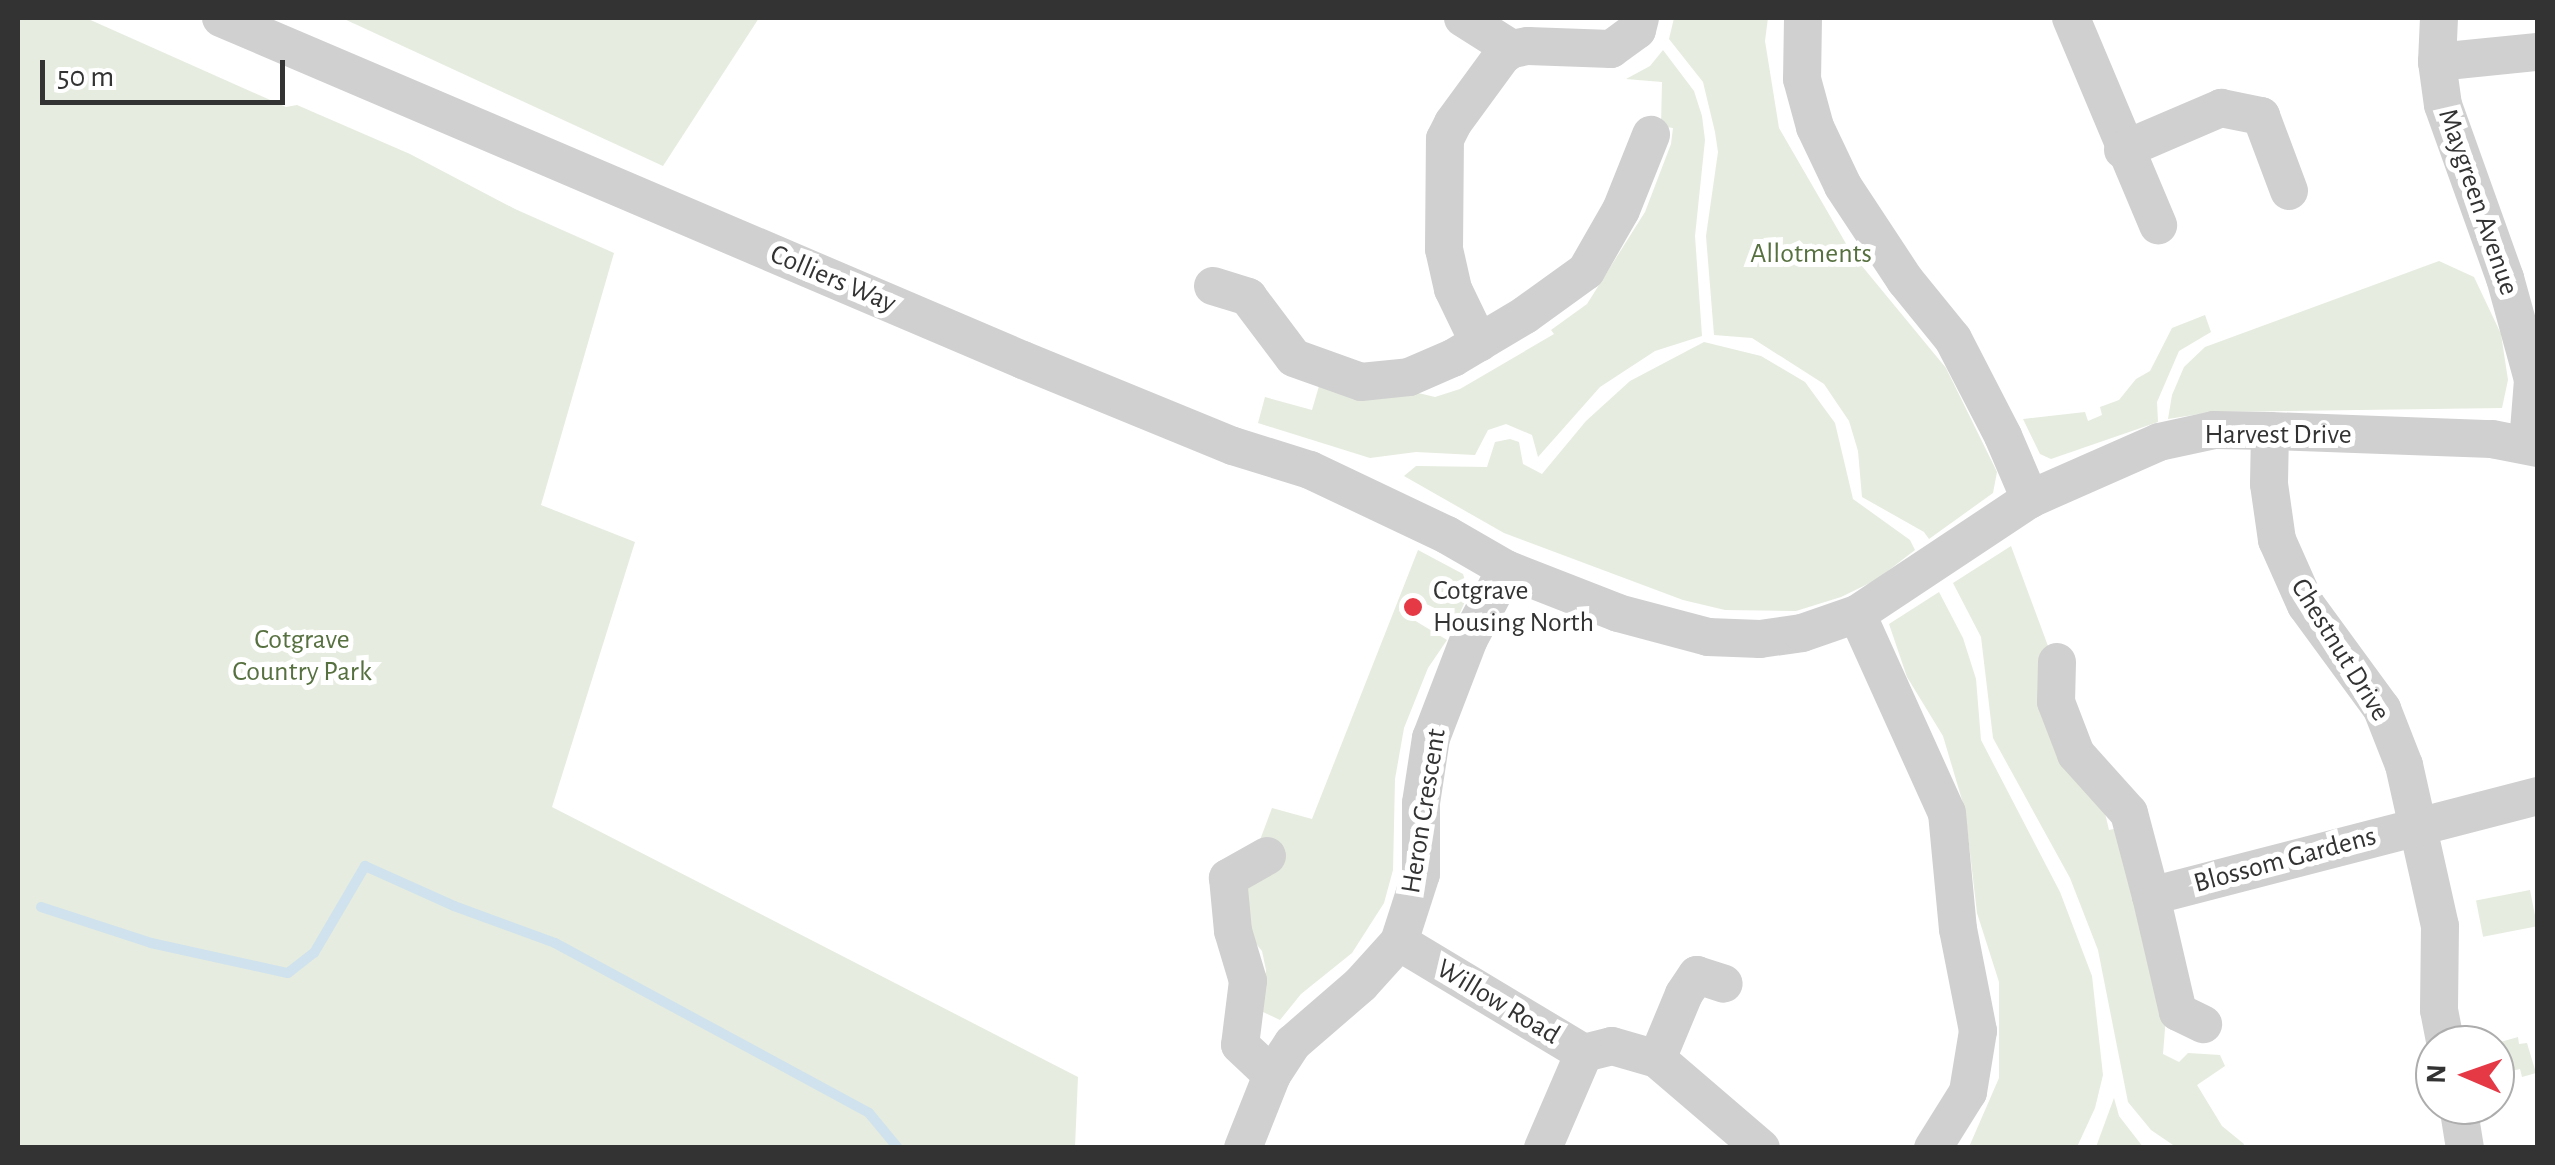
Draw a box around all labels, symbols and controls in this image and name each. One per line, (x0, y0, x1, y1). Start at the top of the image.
scale bar (45, 40, 290, 102)
text: 50 m (57, 62, 114, 92)
street label: Maygreen Avenue (2430, 104, 2526, 300)
street label: Colliers Way (765, 237, 901, 321)
park label: Allotments (1750, 237, 1872, 271)
street label: Harvest Drive (2204, 418, 2352, 452)
street label: Chestnut Drive (2283, 572, 2397, 728)
place label: Cotgrave Housing North (1433, 574, 1594, 640)
marker: Cotgrave Housing North (1402, 596, 1424, 618)
park label: Cotgrave Country Park (232, 623, 372, 689)
street label: Heron Crescent (1394, 726, 1454, 896)
street label: Blossom Gardens (2190, 820, 2380, 900)
street label: Willow Road (1430, 952, 1566, 1052)
north arrow (2415, 1025, 2515, 1125)
text: N (2423, 1064, 2451, 1084)

